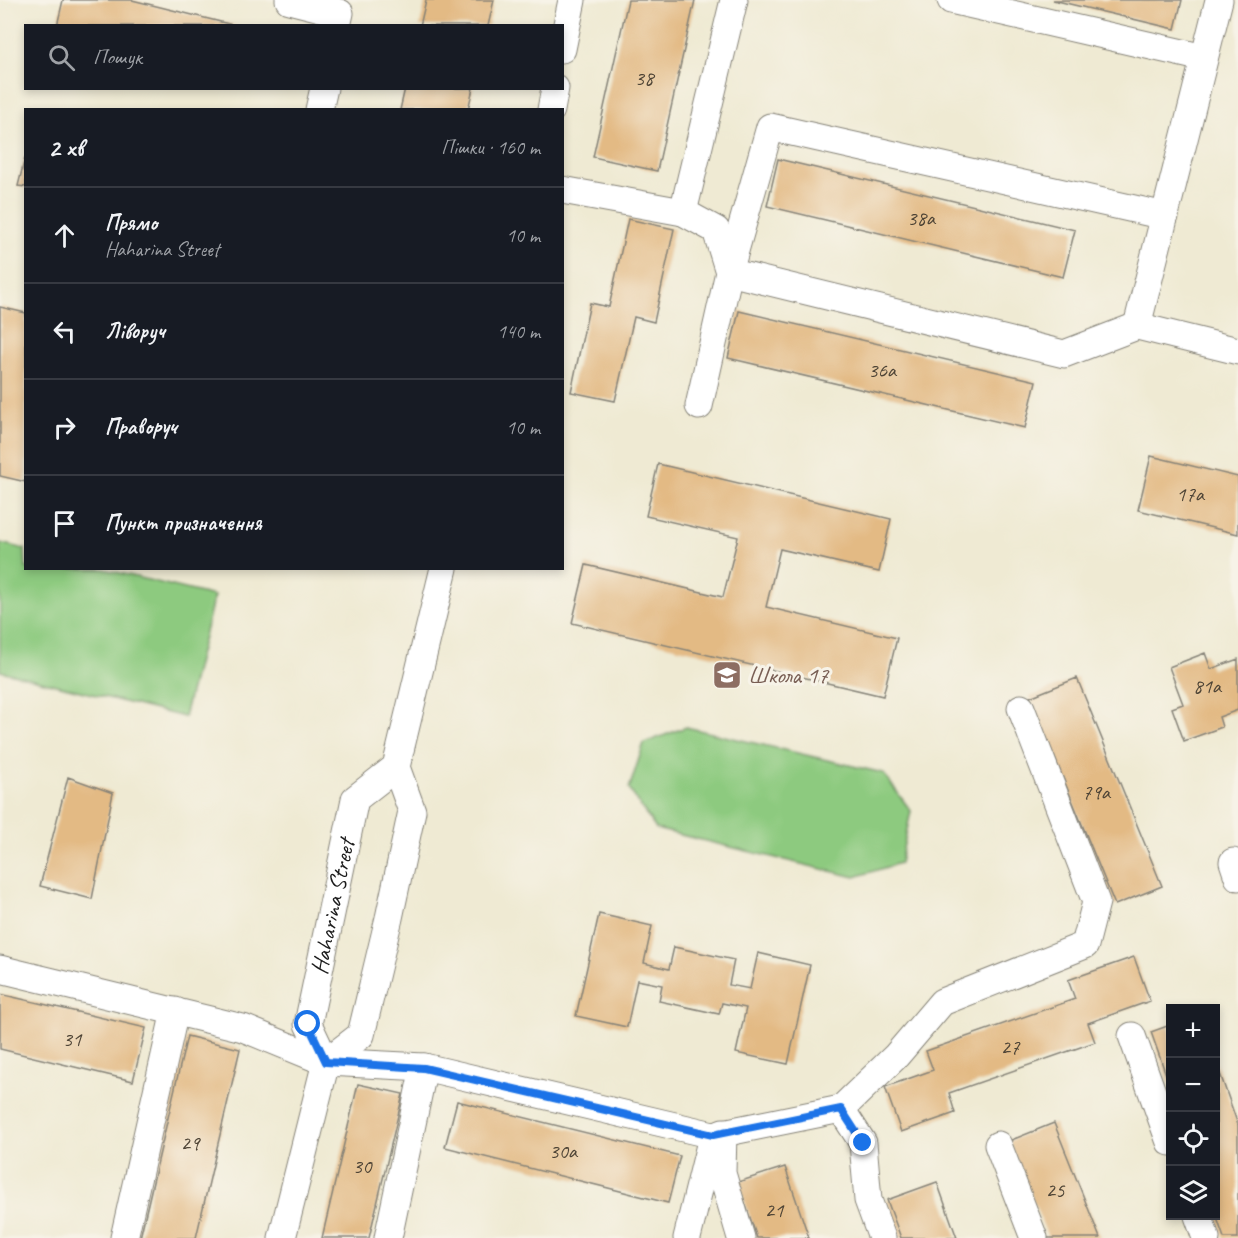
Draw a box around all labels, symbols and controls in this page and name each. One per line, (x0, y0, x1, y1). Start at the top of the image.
search box (24, 24, 564, 90)
icon: search (45, 41, 78, 74)
text: Пошук (93, 43, 142, 71)
house number: 38 (635, 65, 656, 91)
text: 2 хв (48, 131, 83, 164)
text: Пішки · 160 m (441, 135, 540, 160)
house number: 38а (907, 205, 937, 231)
text: Прямо (105, 209, 157, 237)
icon: ahead (48, 219, 81, 252)
text: 10 m (506, 223, 540, 248)
text: Haharina Street (105, 237, 219, 262)
icon: left (48, 315, 81, 348)
text: Ліворуч (105, 317, 165, 345)
text: 140 m (497, 319, 540, 344)
house number: 36а (868, 357, 898, 383)
icon: right (48, 411, 81, 444)
text: Праворуч (105, 413, 177, 441)
text: 10 m (506, 415, 540, 440)
house number: 17а (1176, 481, 1206, 507)
icon: arrive (48, 507, 81, 540)
text: Пункт призначення (105, 509, 262, 537)
school or university icon: Школа 17 (711, 659, 743, 691)
place label: Школа 17 (748, 660, 830, 690)
house number: 81а (1193, 673, 1223, 699)
house number: 79а (1082, 779, 1112, 805)
street label: Haharina Street (304, 833, 362, 977)
map controls (1166, 1004, 1220, 1220)
button: + (1166, 1004, 1220, 1058)
route start (294, 1010, 320, 1036)
house number: 31 (63, 1026, 83, 1052)
house number: 27 (1001, 1034, 1021, 1060)
button: − (1166, 1058, 1220, 1112)
button: locate (1166, 1112, 1220, 1166)
route end (849, 1129, 875, 1155)
house number: 29 (181, 1130, 201, 1156)
house number: 30а (549, 1138, 579, 1164)
house number: 30 (353, 1153, 373, 1179)
button: layers (1166, 1166, 1220, 1220)
house number: 25 (1046, 1177, 1066, 1203)
house number: 21 (765, 1197, 785, 1223)

